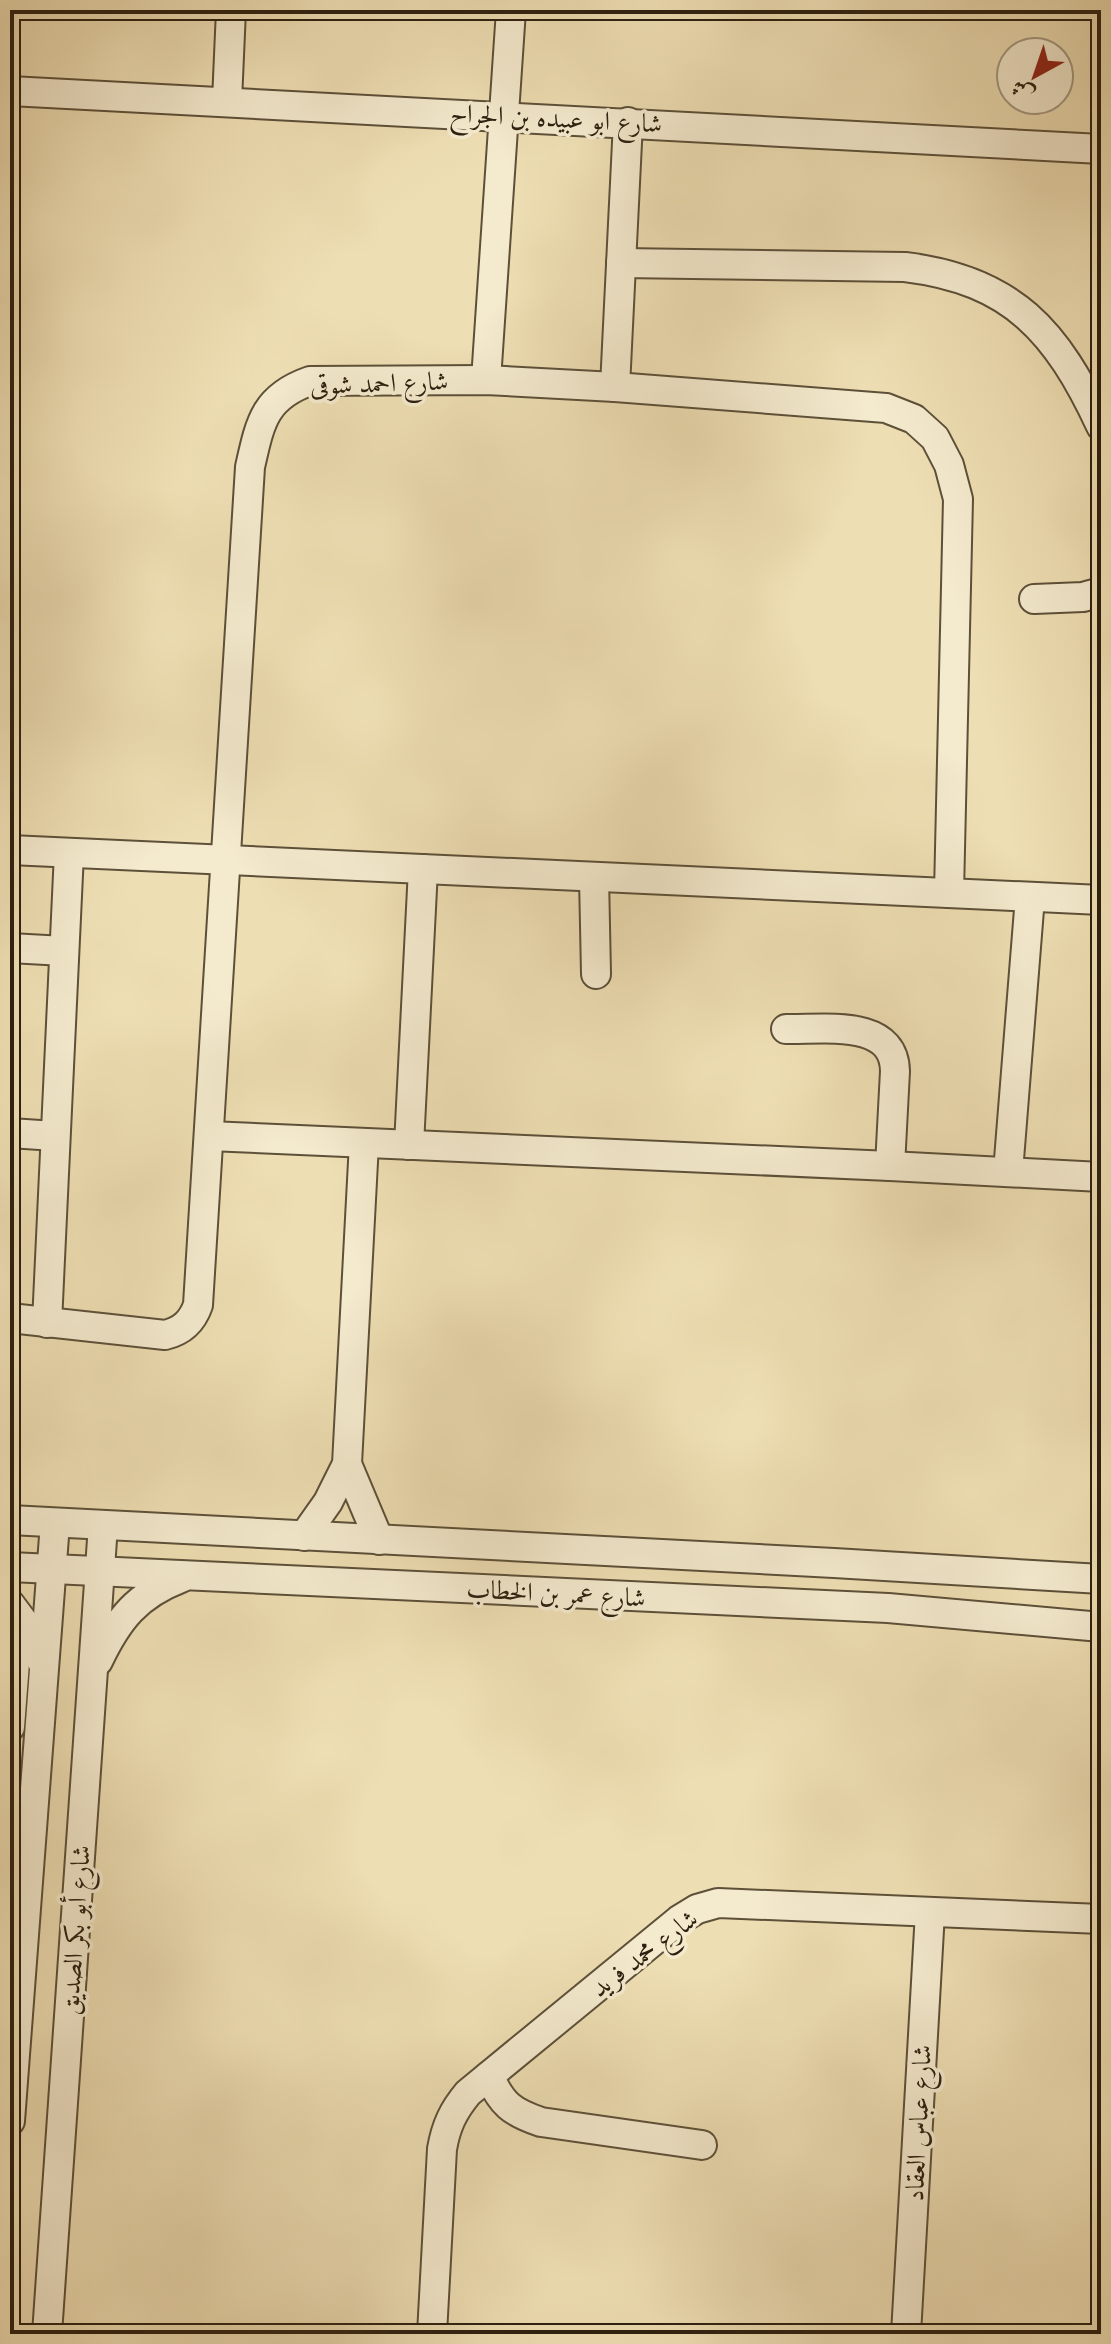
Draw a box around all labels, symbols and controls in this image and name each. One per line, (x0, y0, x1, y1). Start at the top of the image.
north arrow (995, 36, 1075, 116)
text: ش (1005, 72, 1041, 109)
street label: شارع ابو عبيده بن الجراح (449, 95, 663, 148)
street label: شارع احمد شوقى (309, 364, 449, 407)
street label: شارع عمر بن الخطاب (465, 1571, 646, 1620)
street label: شارع أبو بكر الصديق (52, 1844, 103, 2016)
street label: شارع محمد فريد (583, 1902, 708, 2008)
street label: شارع عباس العقاد (897, 2044, 944, 2202)

